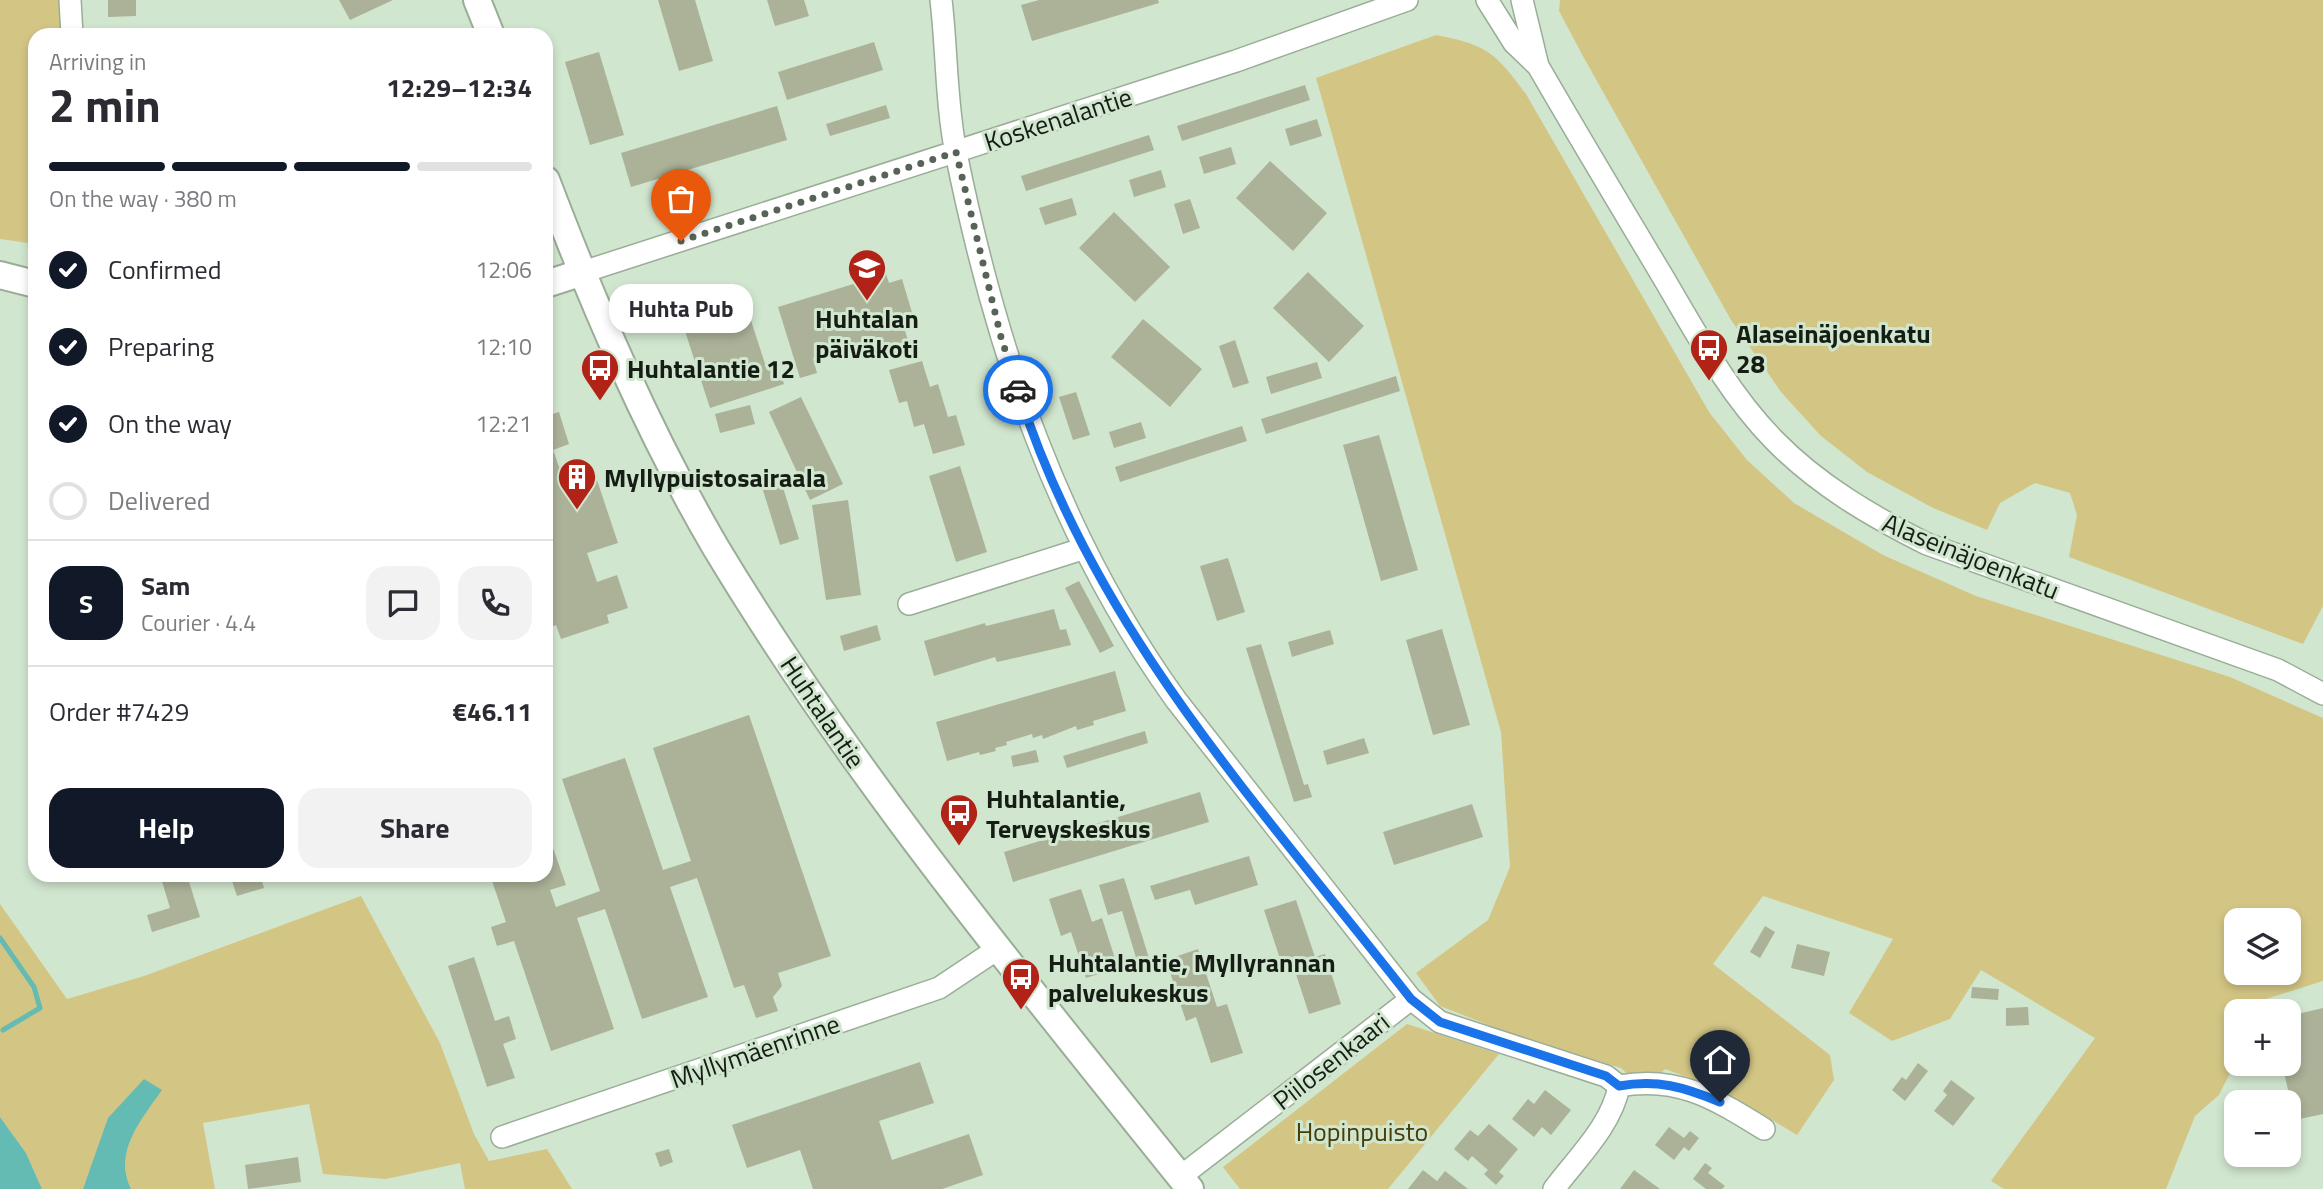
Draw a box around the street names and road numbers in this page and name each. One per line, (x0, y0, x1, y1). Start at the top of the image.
street label: Koskenalantie (979, 77, 1137, 161)
street label: Alaseinäjoenkatu (1877, 503, 2065, 609)
street label: Huhtalantie (771, 648, 875, 776)
street label: Piilosenkaari (1264, 1003, 1398, 1119)
street label: Myllymäenrinne (665, 1004, 845, 1098)

